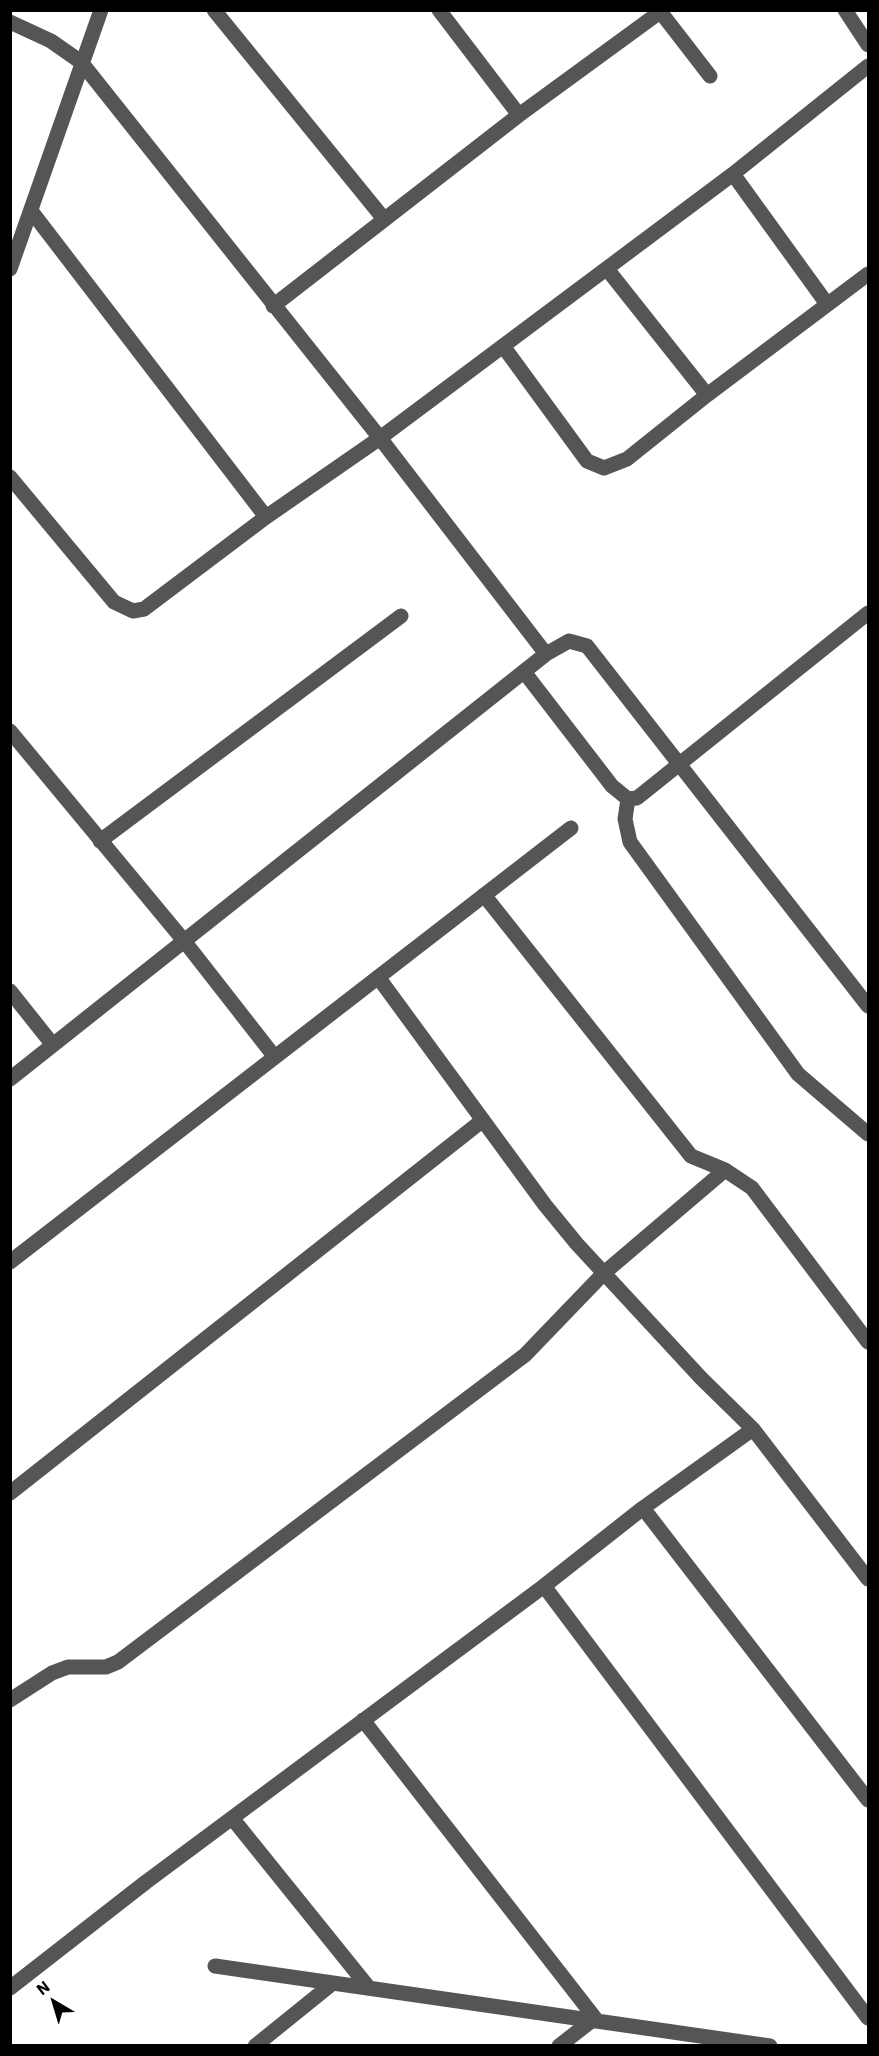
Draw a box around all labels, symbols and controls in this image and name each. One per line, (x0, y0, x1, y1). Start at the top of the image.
north arrow (24, 1972, 84, 2032)
text: N (32, 1976, 54, 1999)

